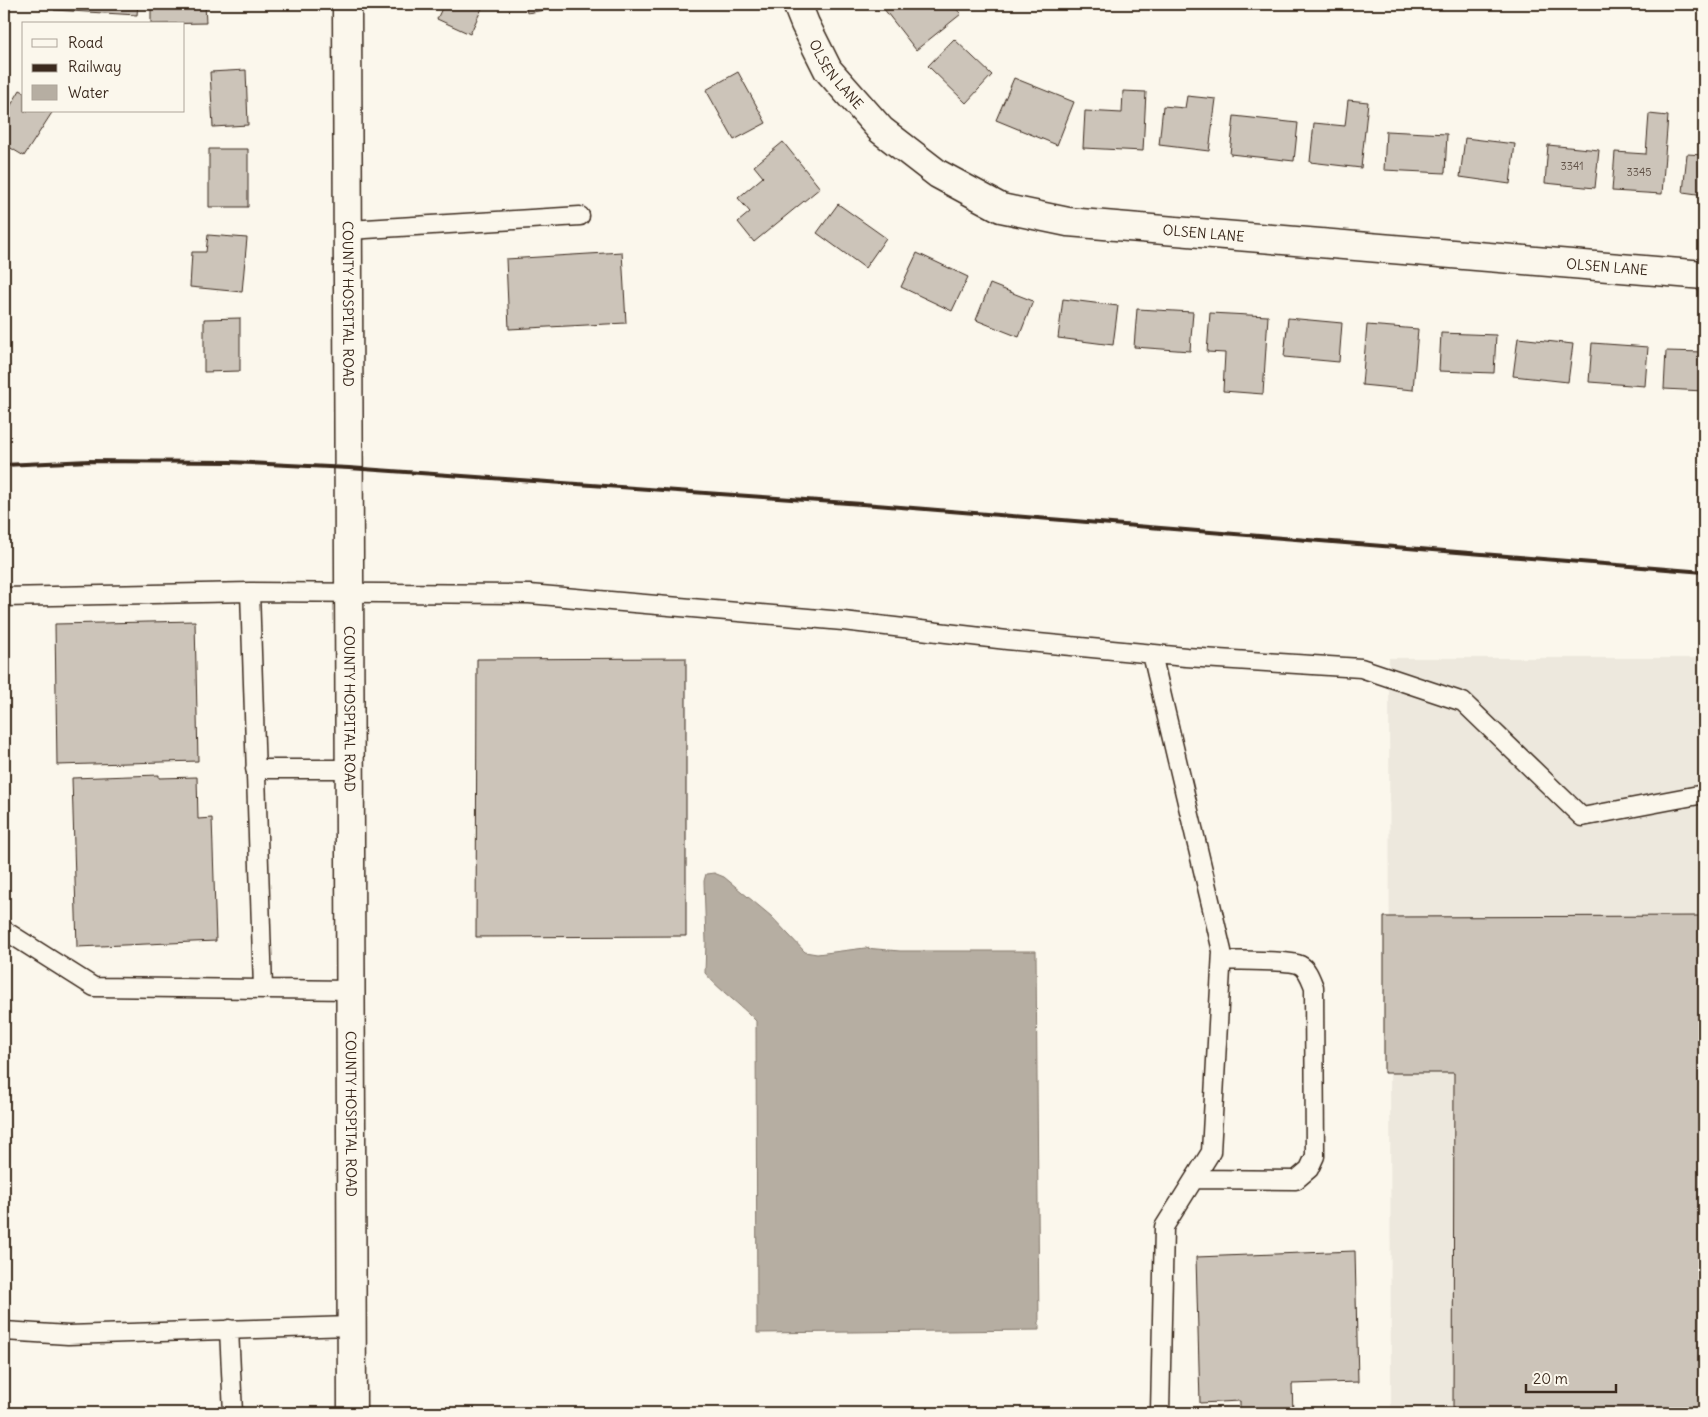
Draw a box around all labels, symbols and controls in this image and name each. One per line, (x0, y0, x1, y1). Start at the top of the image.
legend (22, 22, 185, 112)
text: Road (68, 33, 103, 52)
street label: OLSEN LANE (805, 36, 867, 113)
text: Railway (68, 57, 122, 76)
text: Water (68, 83, 109, 102)
house number: 3341 (1560, 159, 1584, 173)
house number: 3345 (1626, 165, 1652, 179)
street label: COUNTY HOSPITAL ROAD (339, 221, 357, 387)
street label: OLSEN LANE (1162, 221, 1245, 246)
street label: OLSEN LANE (1565, 255, 1649, 279)
street label: COUNTY HOSPITAL ROAD (340, 626, 359, 792)
street label: COUNTY HOSPITAL ROAD (342, 1031, 360, 1197)
scale bar (1526, 1362, 1616, 1394)
text: 20 m (1533, 1369, 1568, 1388)

